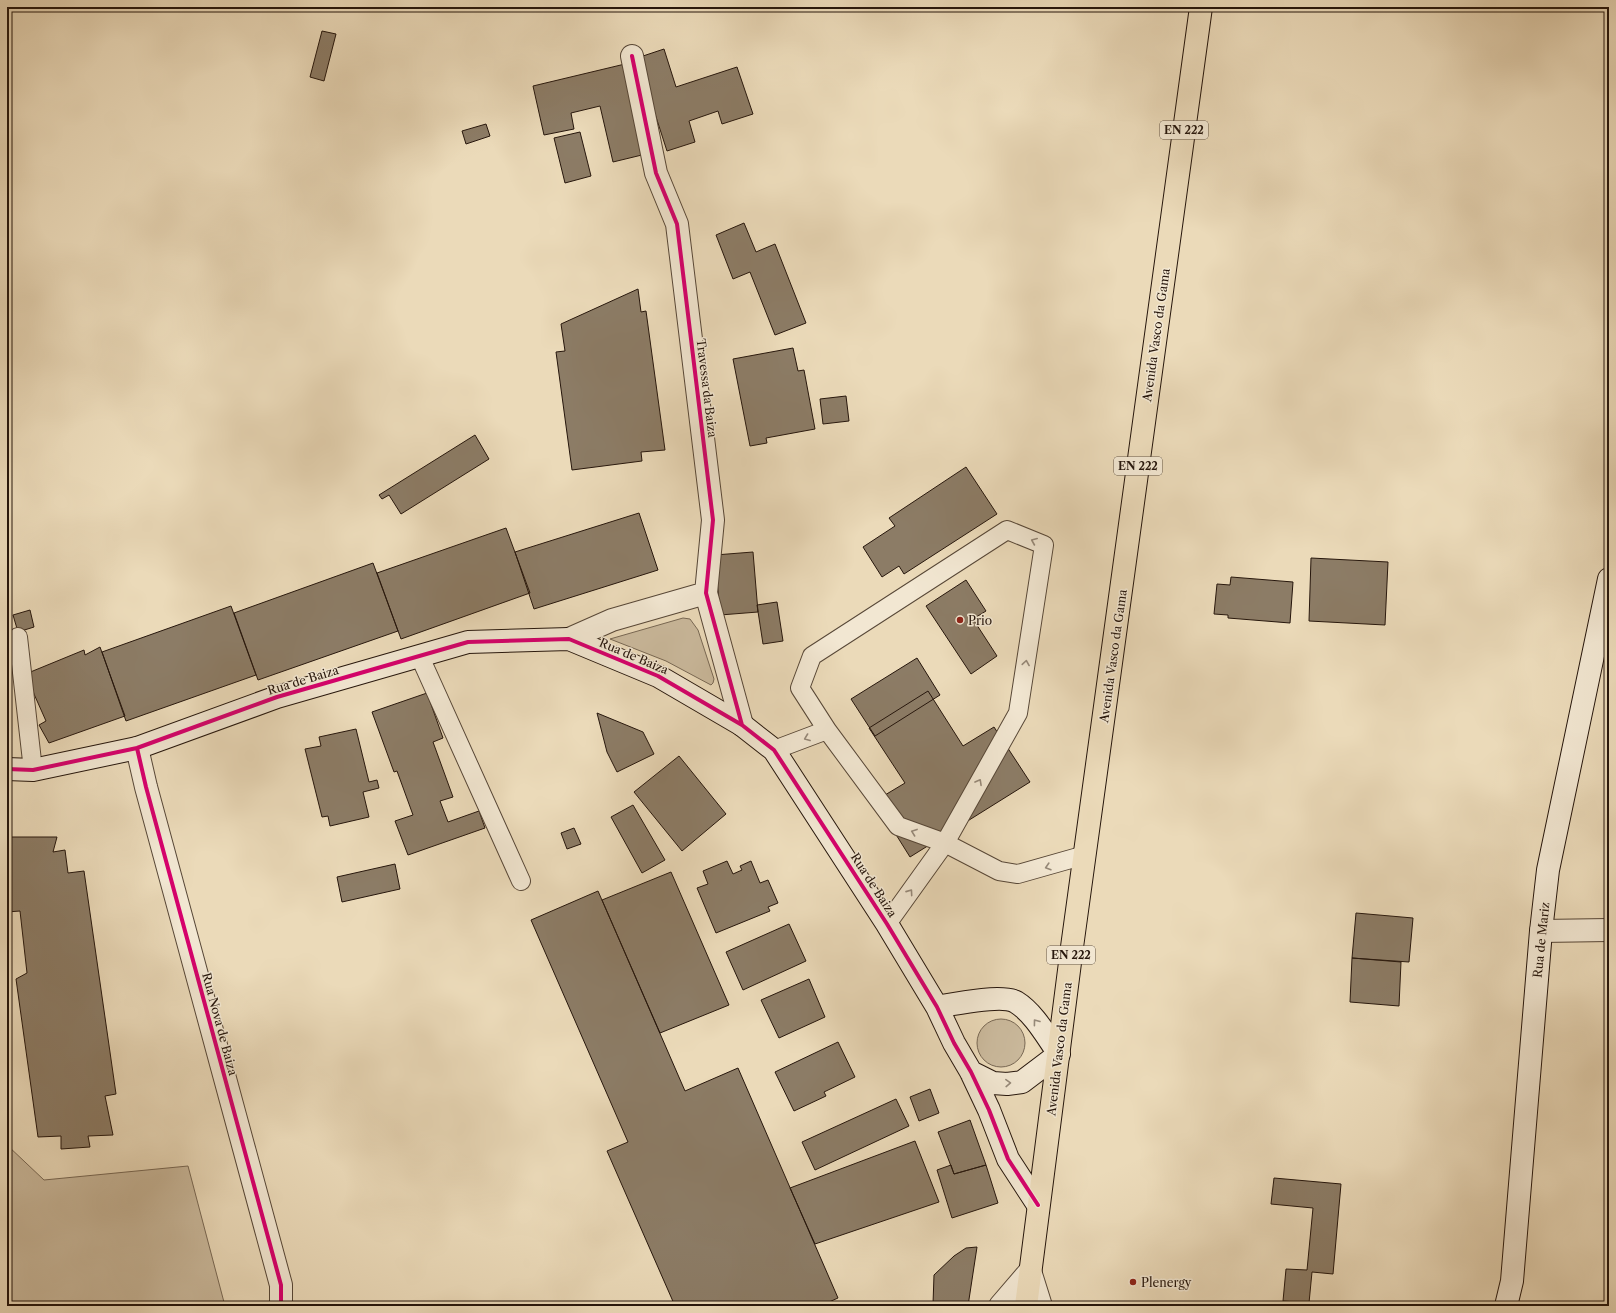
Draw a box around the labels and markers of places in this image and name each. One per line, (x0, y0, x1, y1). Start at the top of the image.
place label: Prio (968, 613, 992, 628)
marker: Prio (955, 615, 965, 625)
place label: Plenergy (1141, 1275, 1192, 1290)
marker: Plenergy (1128, 1277, 1138, 1287)

